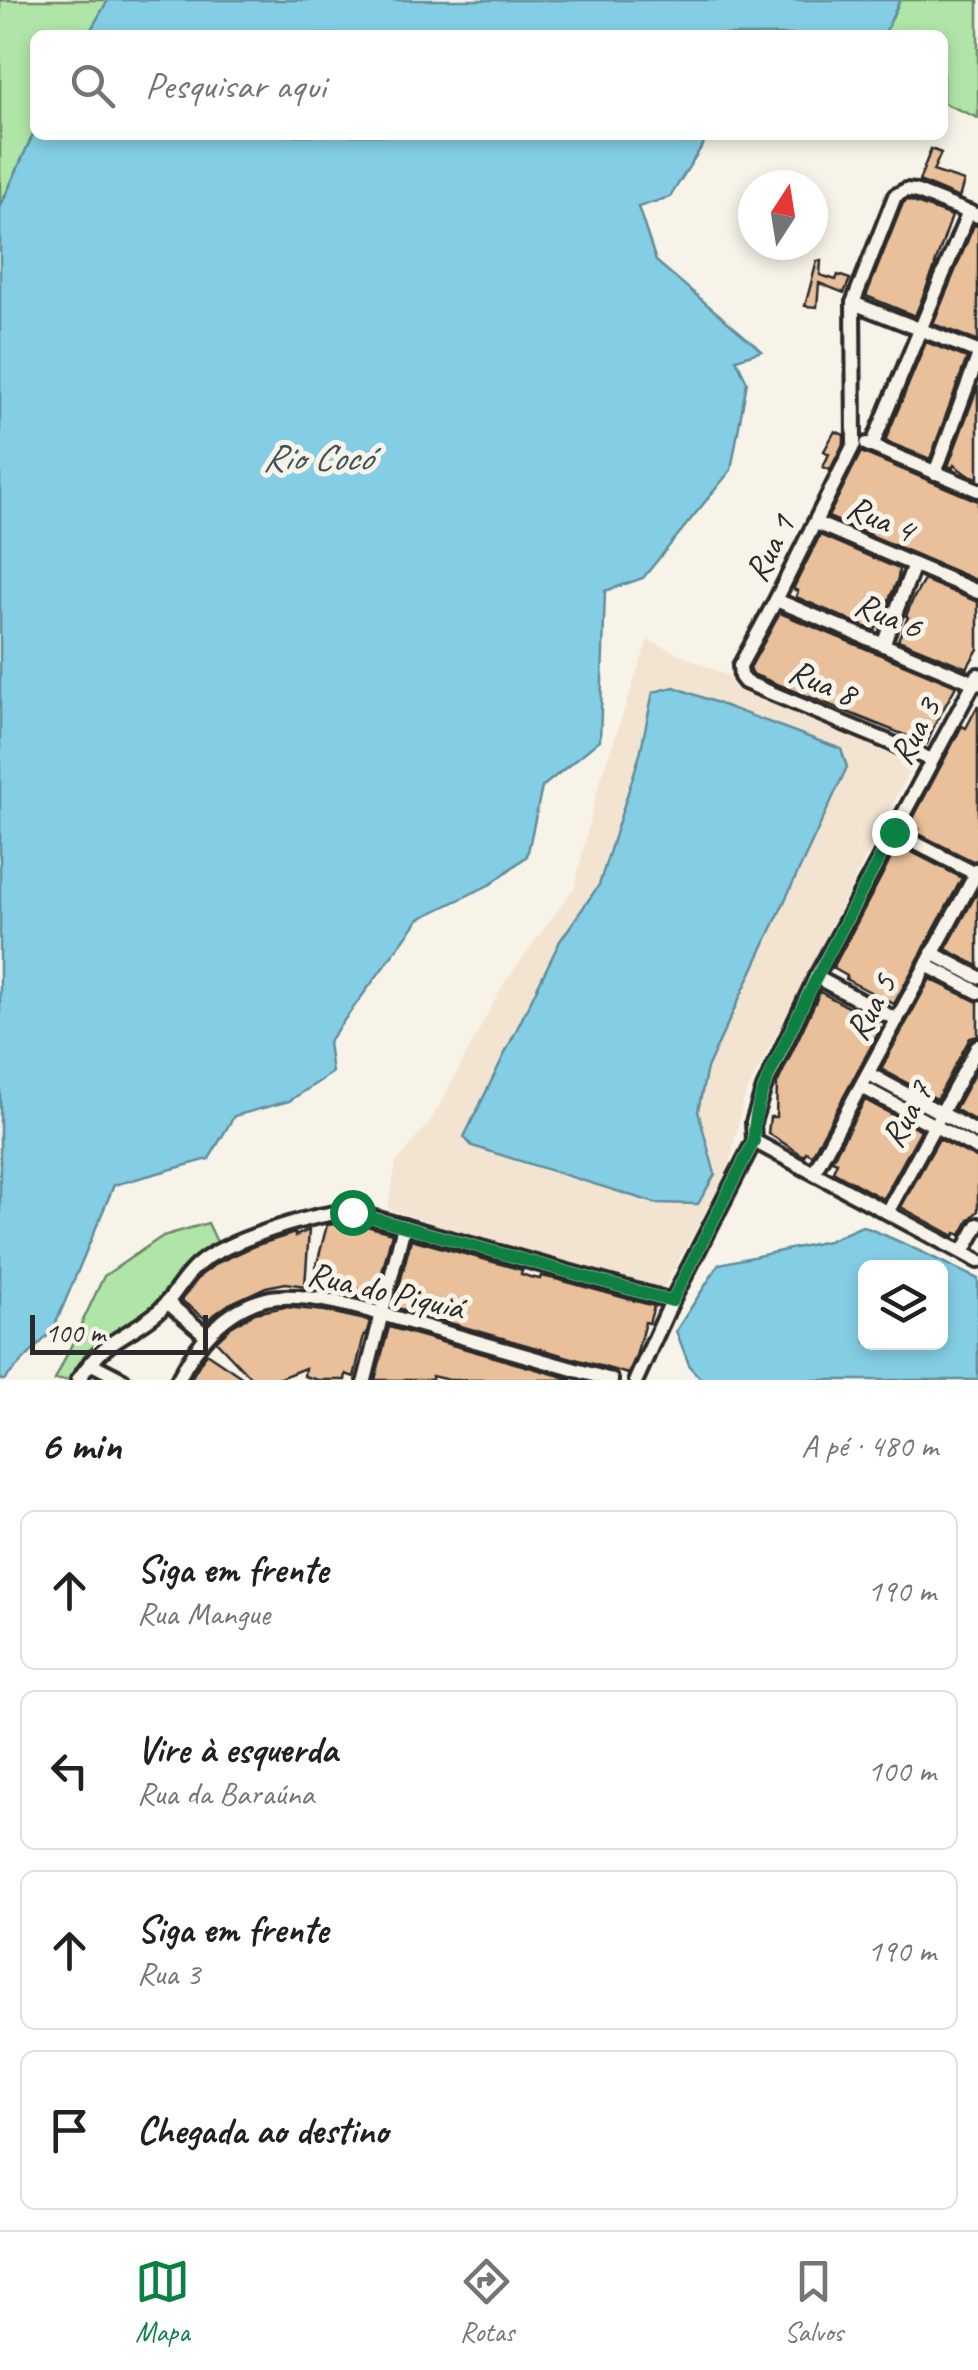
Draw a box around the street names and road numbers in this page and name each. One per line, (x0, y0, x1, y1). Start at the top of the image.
street label: Rua 4 (840, 484, 924, 554)
street label: Rua 1 (734, 505, 806, 589)
street label: Rua 6 (848, 581, 930, 650)
street label: Rua 8 (782, 648, 866, 718)
street label: Rua 3 (878, 688, 952, 772)
street label: Rua 5 (834, 964, 908, 1048)
street label: Rua 7 (870, 1071, 944, 1155)
street label: Rua do Piquiá (303, 1251, 472, 1331)

